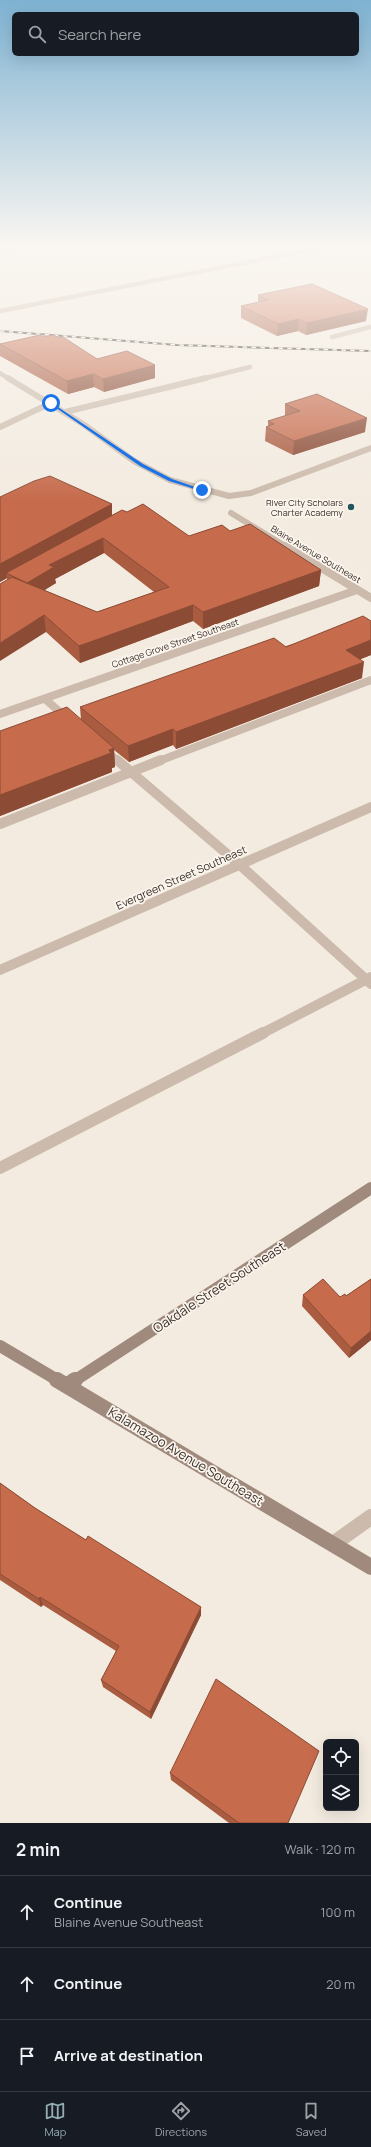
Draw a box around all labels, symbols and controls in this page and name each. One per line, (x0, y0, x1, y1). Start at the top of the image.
search box (12, 12, 359, 56)
icon: search (26, 23, 48, 45)
text: Search here (58, 24, 141, 45)
route start (42, 394, 60, 412)
route end (193, 481, 211, 499)
place label: River City Scholars Charter Academy (266, 496, 343, 519)
marker: River City Scholars Charter Academy (346, 502, 356, 512)
street label: Blaine Avenue Southeast (268, 522, 364, 586)
street label: Cottage Grove Street Southeast (110, 615, 241, 671)
street label: Evergreen Street Southeast (113, 841, 249, 913)
street label: Oakdale Street Southeast (149, 1237, 289, 1337)
street label: Kalamazoo Avenue Southeast (105, 1402, 267, 1510)
map controls (323, 1739, 359, 1811)
button: locate (323, 1739, 359, 1775)
button: layers (323, 1775, 359, 1811)
text: 2 min (16, 1838, 60, 1861)
text: Walk · 120 m (285, 1840, 355, 1858)
text: Continue (54, 1892, 122, 1913)
icon: ahead (16, 1901, 38, 1923)
text: 100 m (320, 1903, 355, 1921)
text: Blaine Avenue Southeast (54, 1913, 203, 1931)
icon: ahead (16, 1973, 38, 1995)
text: Continue (54, 1973, 122, 1994)
text: 20 m (326, 1975, 355, 1993)
icon: arrive (16, 2045, 38, 2067)
text: Arrive at destination (54, 2045, 203, 2066)
tab: Map (44, 2100, 66, 2139)
tab: Directions (155, 2100, 207, 2139)
tab: Saved (296, 2100, 327, 2139)

